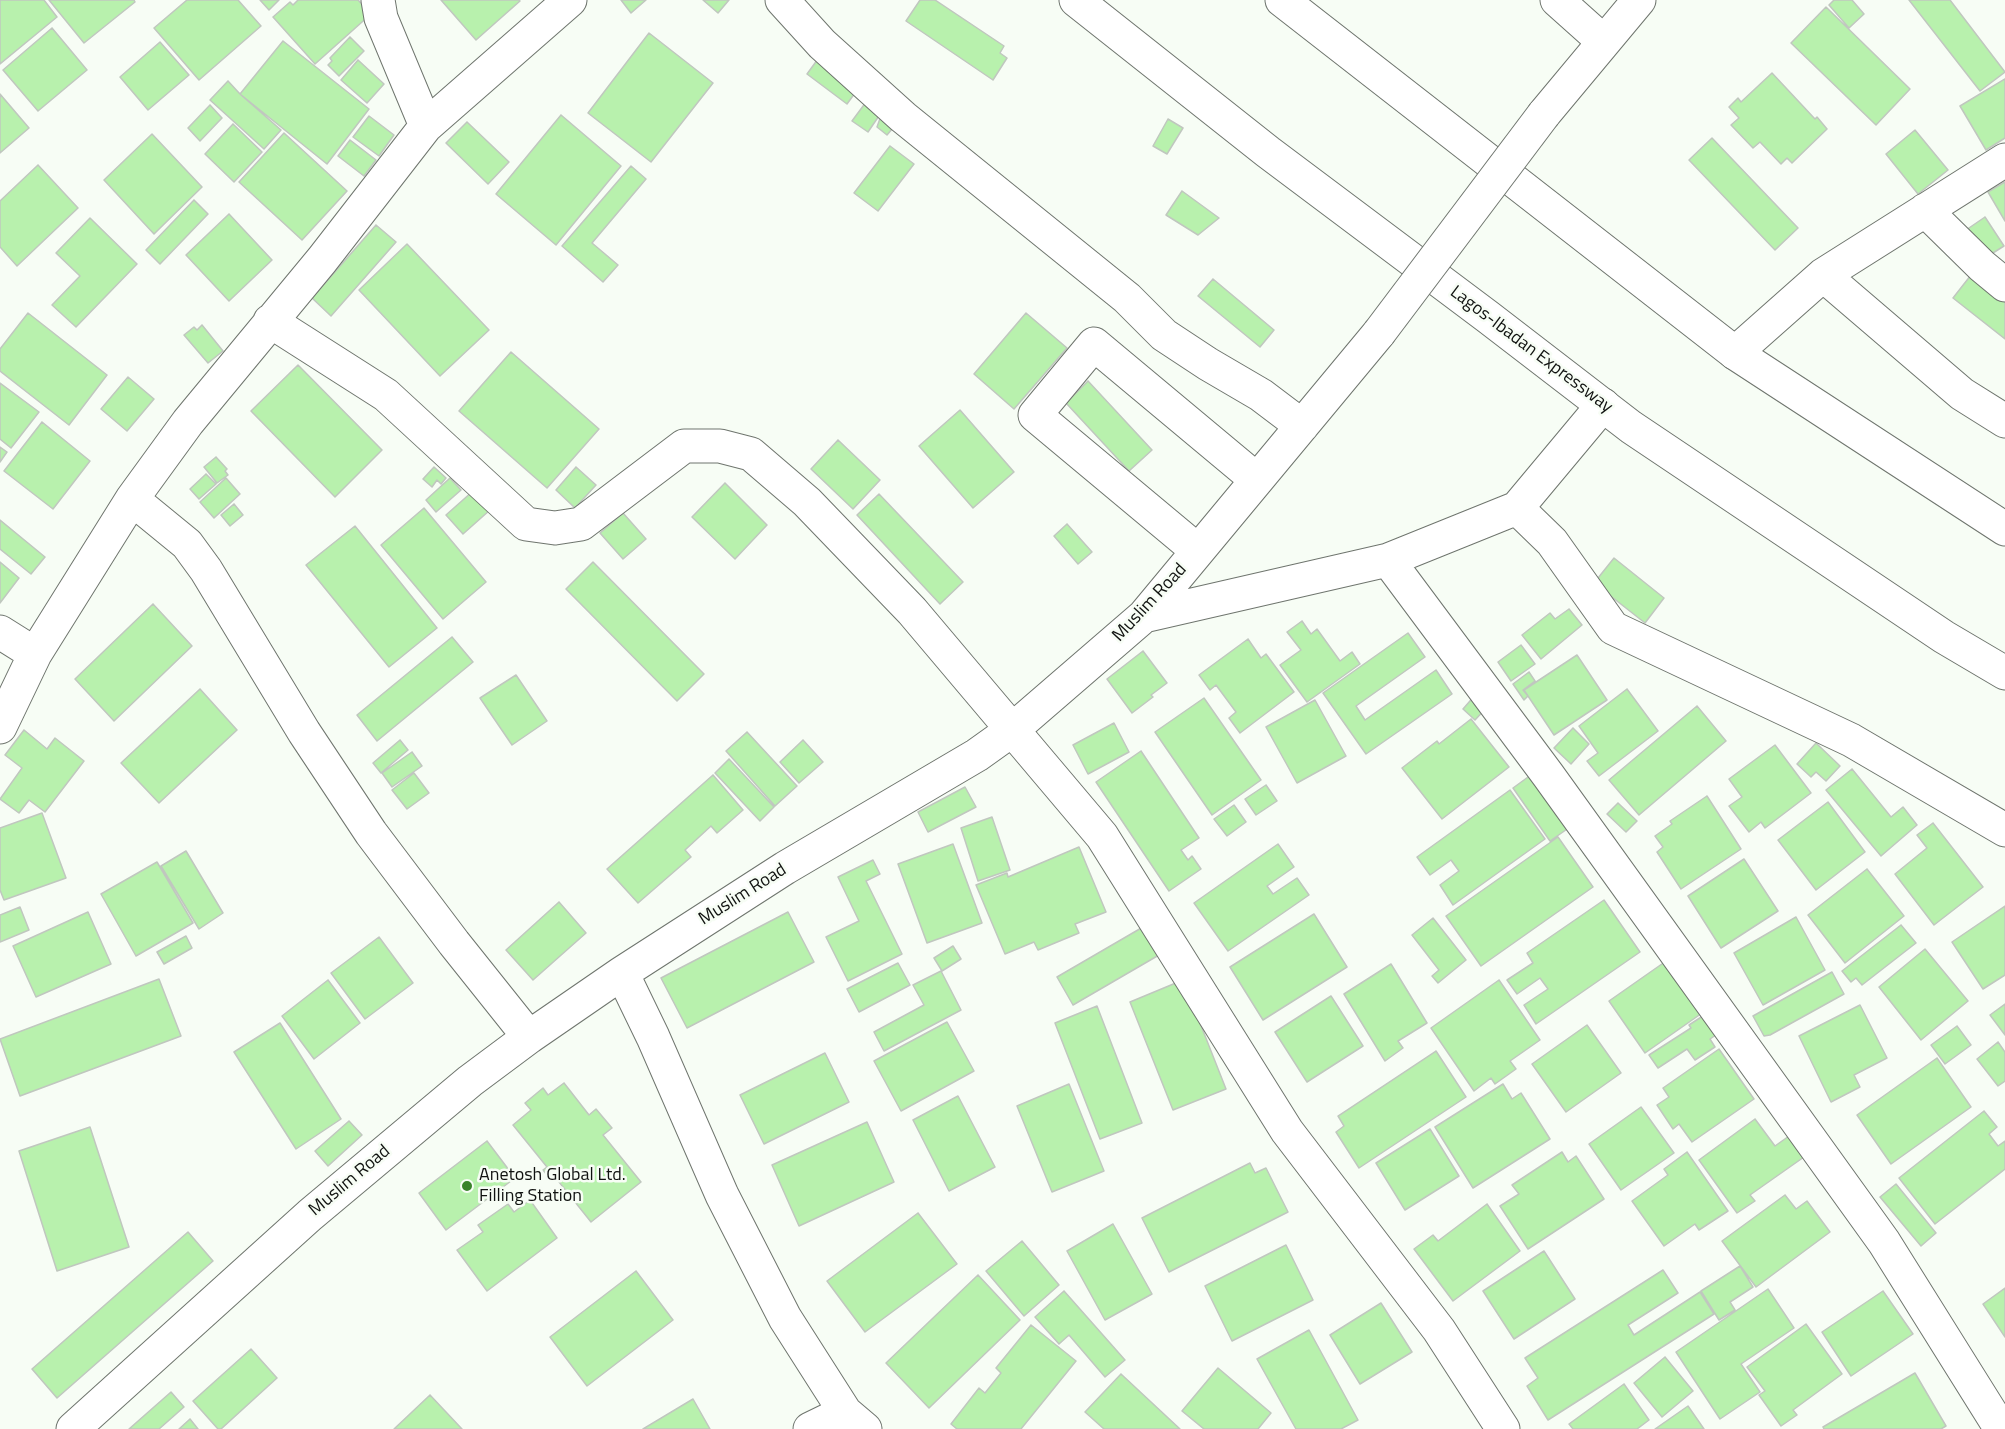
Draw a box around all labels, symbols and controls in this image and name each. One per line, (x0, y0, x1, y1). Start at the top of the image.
street label: Lagos-Ibadan Expressway (1445, 282, 1617, 418)
street label: Muslim Road (1108, 559, 1192, 647)
street label: Muslim Road (695, 860, 791, 930)
street label: Muslim Road (305, 1141, 395, 1221)
place label: Anetosh Global Ltd. Filling Station (479, 1165, 626, 1208)
marker: Anetosh Global Ltd. Filling Station (460, 1179, 474, 1193)

